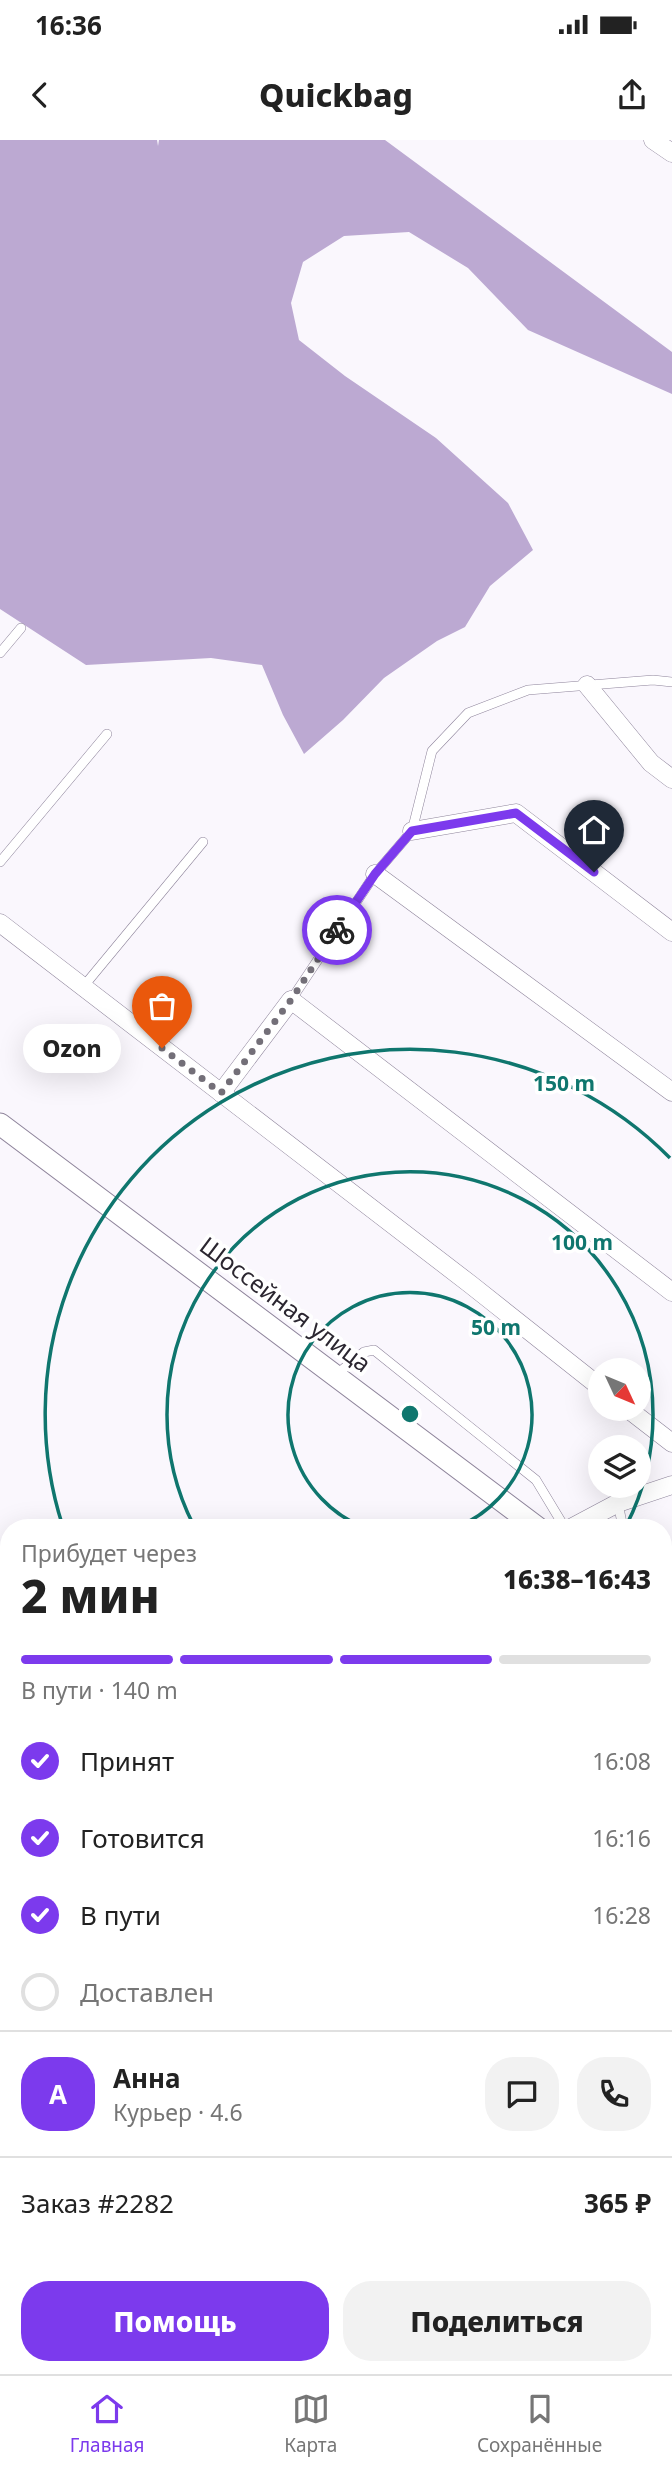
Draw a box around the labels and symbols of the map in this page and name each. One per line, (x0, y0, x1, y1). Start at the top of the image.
pin (564, 800, 624, 872)
courier (302, 895, 372, 965)
pin (132, 976, 192, 1048)
callout: Ozon (22, 1024, 120, 1072)
text: 150 m (533, 1069, 595, 1097)
street label: Шоссейная улица (193, 1228, 378, 1379)
text: 100 m (551, 1228, 613, 1256)
text: 50 m (471, 1313, 521, 1341)
north arrow (588, 1358, 651, 1421)
centre of rings (398, 1402, 422, 1426)

